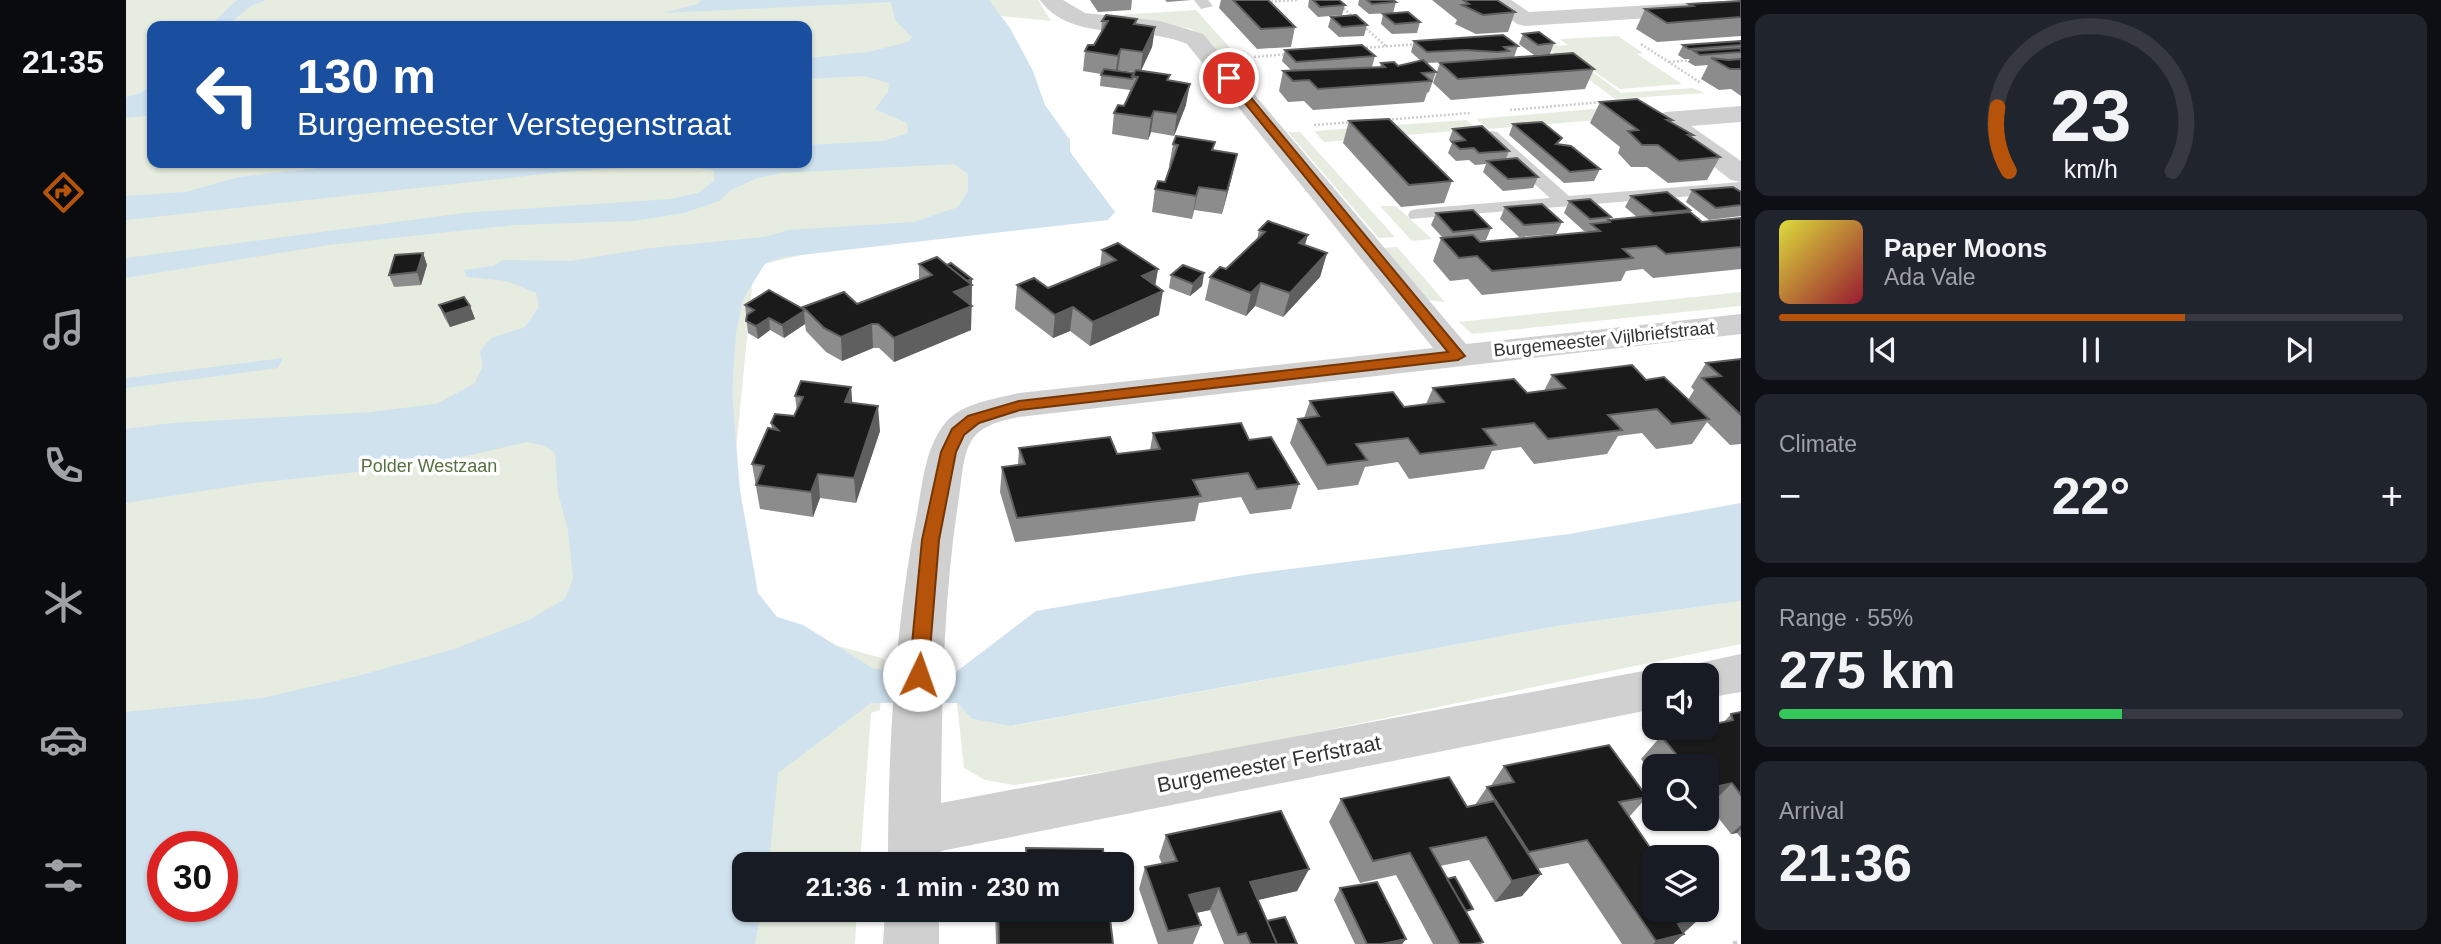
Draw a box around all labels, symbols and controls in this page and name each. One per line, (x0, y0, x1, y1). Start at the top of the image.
text: 21:35 (22, 44, 104, 80)
pin (1199, 48, 1259, 108)
icon: left (182, 49, 273, 140)
text: 130 m (297, 49, 436, 103)
icon: arrive (1210, 59, 1248, 97)
text: 23 (2051, 75, 2131, 156)
text: Burgemeester Verstegenstraat (297, 106, 731, 142)
text: km/h (2064, 155, 2118, 183)
icon: directions (39, 168, 88, 217)
text: Paper Moons (1884, 233, 2047, 263)
text: Ada Vale (1884, 264, 1976, 290)
icon: music (39, 305, 88, 354)
street label: Burgemeester Vijlbriefstraat (1493, 317, 1715, 361)
icon: previous (1864, 331, 1902, 369)
icon: pause (2072, 331, 2110, 369)
icon: next (2280, 331, 2318, 369)
text: Climate (1779, 431, 1857, 457)
icon: phone (39, 441, 88, 490)
park label: Polder Westzaan (361, 456, 497, 476)
text: 22° (2052, 467, 2130, 525)
text: − (1779, 475, 1801, 517)
text: + (2381, 475, 2403, 517)
icon: climate (39, 578, 88, 627)
text: Range · 55% (1779, 605, 1913, 631)
position arrow (882, 638, 956, 712)
text: 275 km (1779, 641, 1955, 699)
map controls (1642, 663, 1719, 922)
button: sound (1642, 663, 1719, 740)
icon: car (39, 715, 88, 764)
street label: Burgemeester Ferfstraat (1155, 730, 1383, 797)
button: search (1642, 754, 1719, 831)
text: Arrival (1779, 798, 1844, 824)
speed limit sign: 30 (147, 831, 238, 922)
text: 21:36 (1779, 834, 1912, 892)
button: layers (1642, 845, 1719, 922)
icon: filters (39, 851, 88, 900)
text: 21:36 · 1 min · 230 m (806, 872, 1060, 902)

